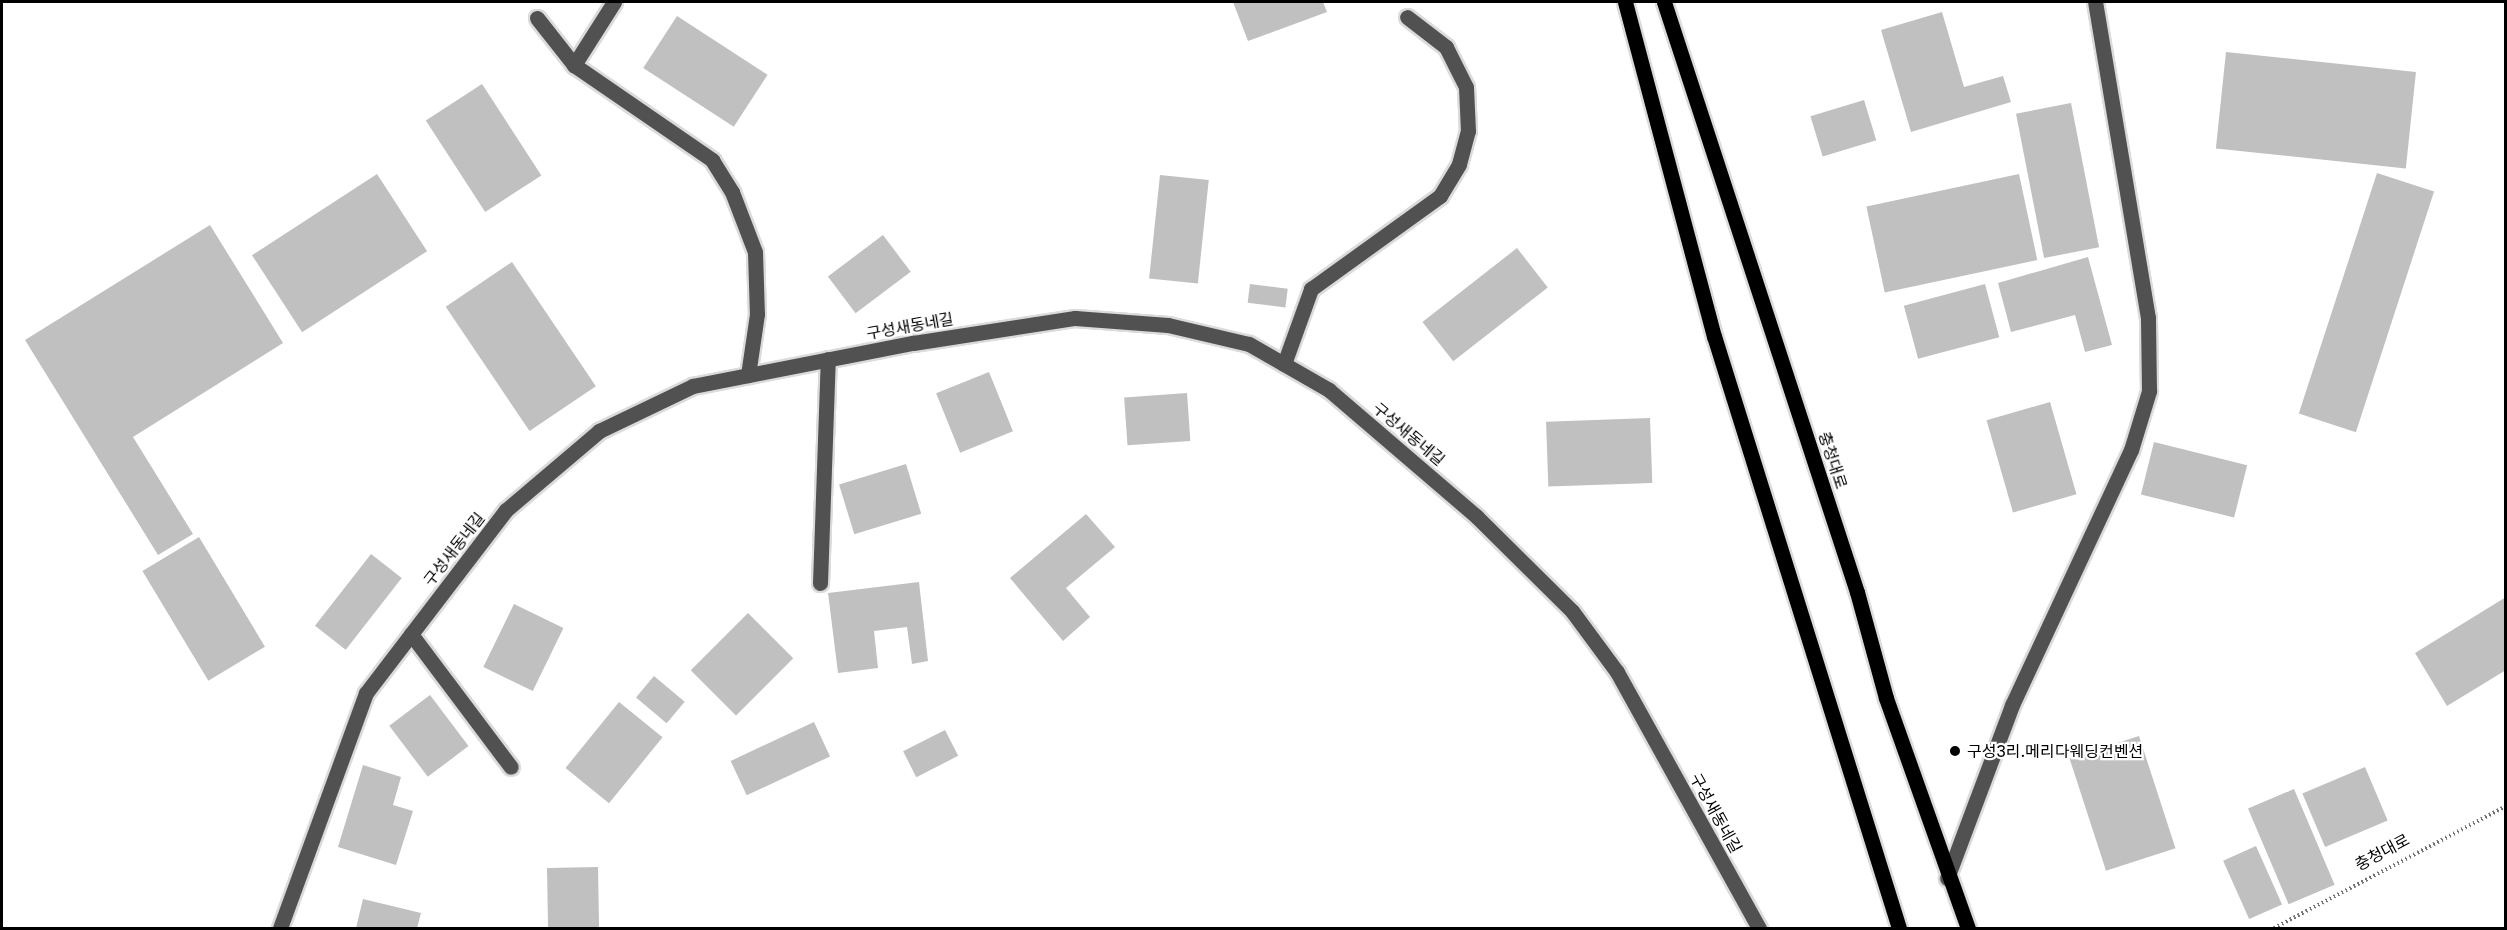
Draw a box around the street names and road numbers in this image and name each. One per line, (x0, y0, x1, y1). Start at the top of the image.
street label: 구성새동네길 (865, 309, 955, 343)
street label: 구성새동네길 (1369, 398, 1449, 470)
street label: 충청대로 (1815, 429, 1851, 491)
street label: 구성새동네길 (419, 508, 489, 590)
street label: 구성새동네길 (1686, 770, 1746, 856)
street label: 충청대로 (2351, 830, 2413, 874)

